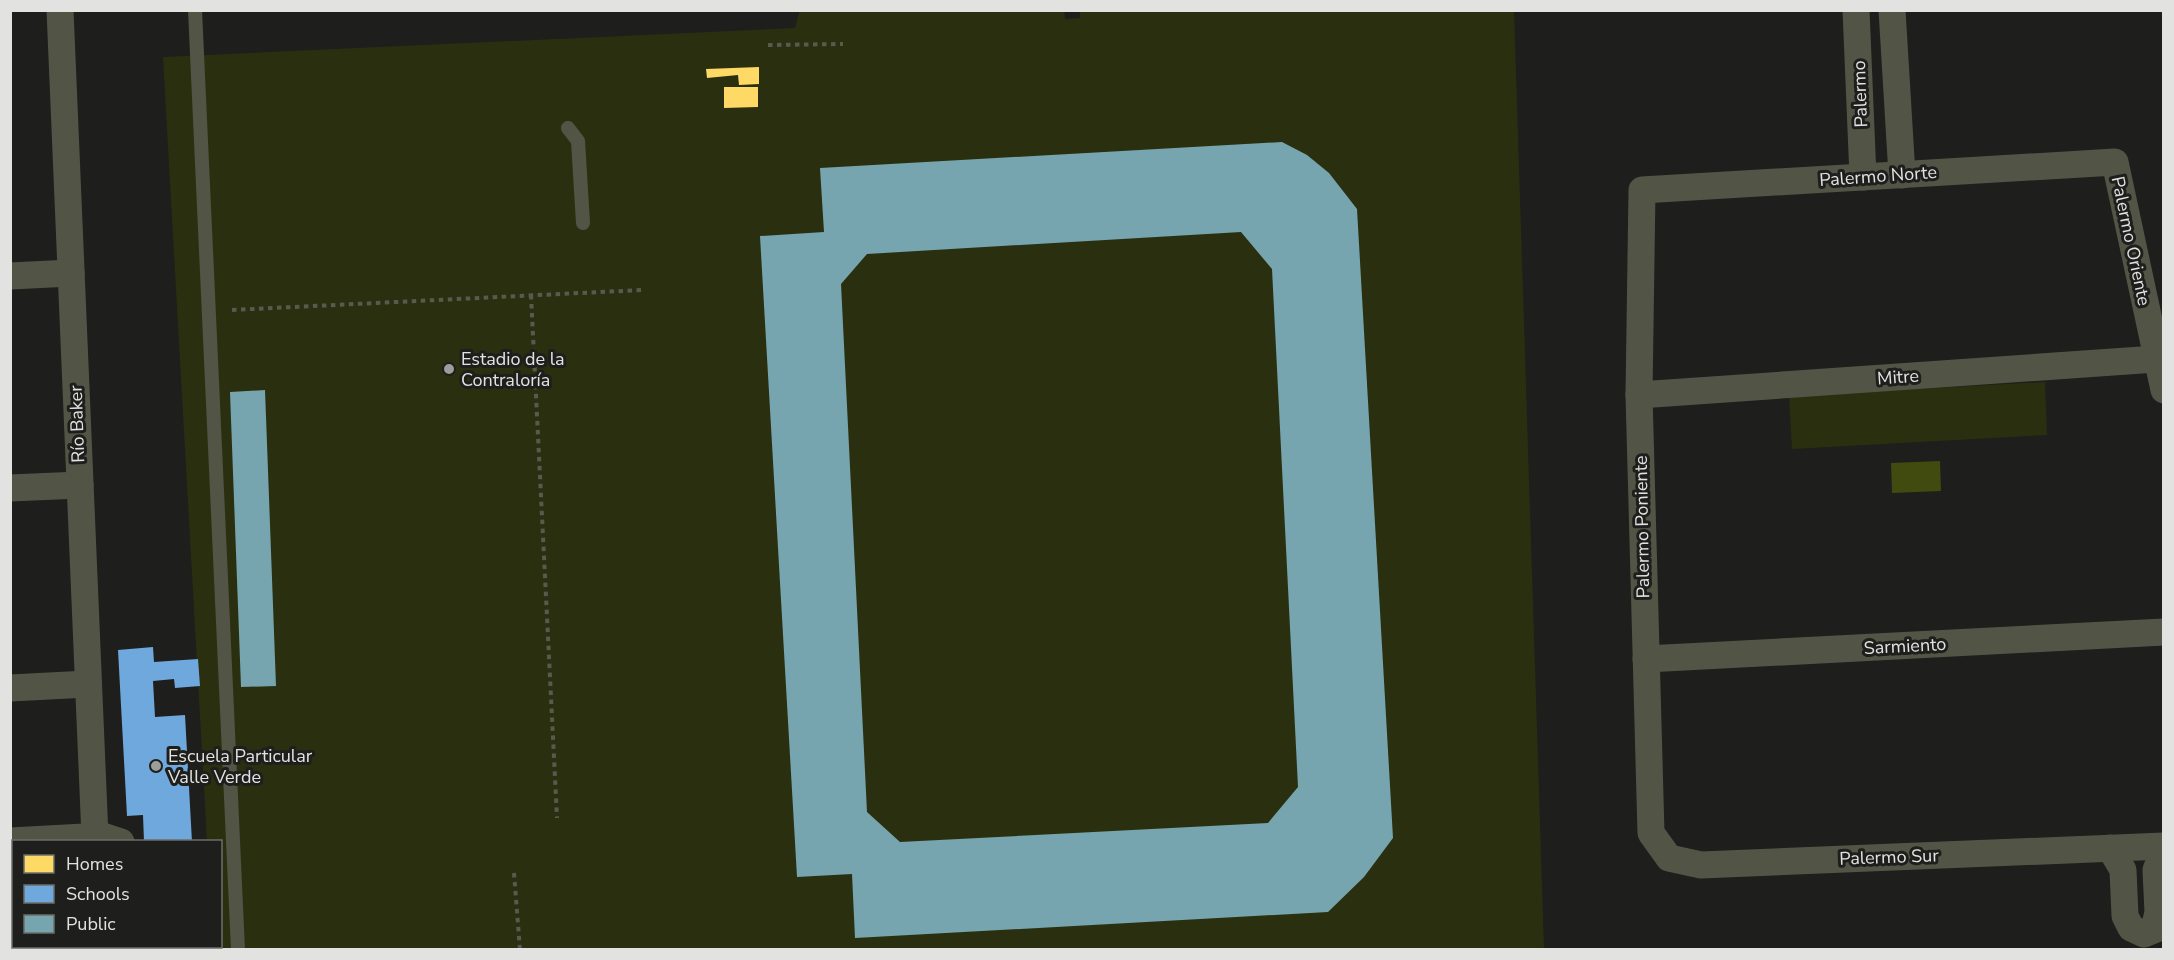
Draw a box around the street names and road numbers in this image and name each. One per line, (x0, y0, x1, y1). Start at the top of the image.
street label: Palermo (1847, 60, 1873, 128)
street label: Palermo Norte (1818, 160, 1938, 192)
street label: Palermo Oriente (2106, 174, 2156, 308)
street label: Mitre (1876, 364, 1920, 390)
street label: Río Baker (64, 384, 90, 463)
street label: Palermo Poniente (1629, 455, 1655, 599)
street label: Sarmiento (1863, 632, 1947, 660)
street label: Palermo Sur (1839, 843, 1940, 871)

